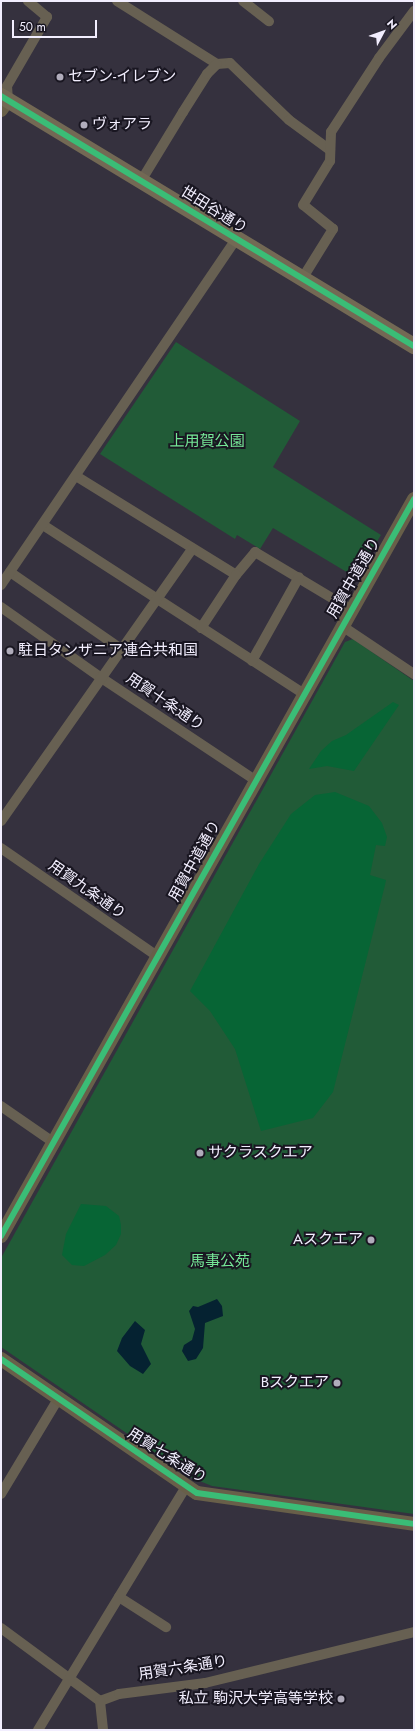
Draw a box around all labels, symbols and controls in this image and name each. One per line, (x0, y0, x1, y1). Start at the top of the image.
scale bar (14, 12, 99, 38)
north arrow (363, 12, 403, 52)
text: N (383, 16, 401, 33)
text: 50 m (19, 18, 46, 36)
place label: セブン-イレブン (68, 68, 176, 86)
marker: セブン-イレブン (55, 72, 65, 82)
place label: ヴォアラ (92, 116, 152, 134)
marker: ヴォアラ (79, 120, 89, 130)
street label: 世田谷通り (177, 182, 251, 238)
park label: 上用賀公園 (170, 433, 244, 451)
street label: 用賀中道通り (324, 535, 384, 621)
place label: 駐日タンザニア連合共和国 (18, 642, 198, 660)
marker: 駐日タンザニア連合共和国 (5, 646, 15, 656)
street label: 用賀十条通り (123, 669, 207, 735)
street label: 用賀中道通り (165, 817, 225, 905)
street label: 用賀九条通り (45, 857, 129, 923)
place label: サクラスクエア (208, 1144, 313, 1162)
marker: サクラスクエア (195, 1148, 205, 1158)
place label: Aスクエア (293, 1231, 363, 1249)
marker: Aスクエア (366, 1235, 376, 1245)
park label: 馬事公苑 (190, 1253, 250, 1271)
place label: Bスクエア (261, 1374, 329, 1392)
marker: Bスクエア (332, 1378, 342, 1388)
street label: 用賀七条通り (124, 1425, 210, 1487)
street label: 用賀六条通り (137, 1652, 229, 1684)
place label: 私立 駒沢大学高等学校 (179, 1690, 333, 1708)
marker: 私立 駒沢大学高等学校 (336, 1694, 346, 1704)

